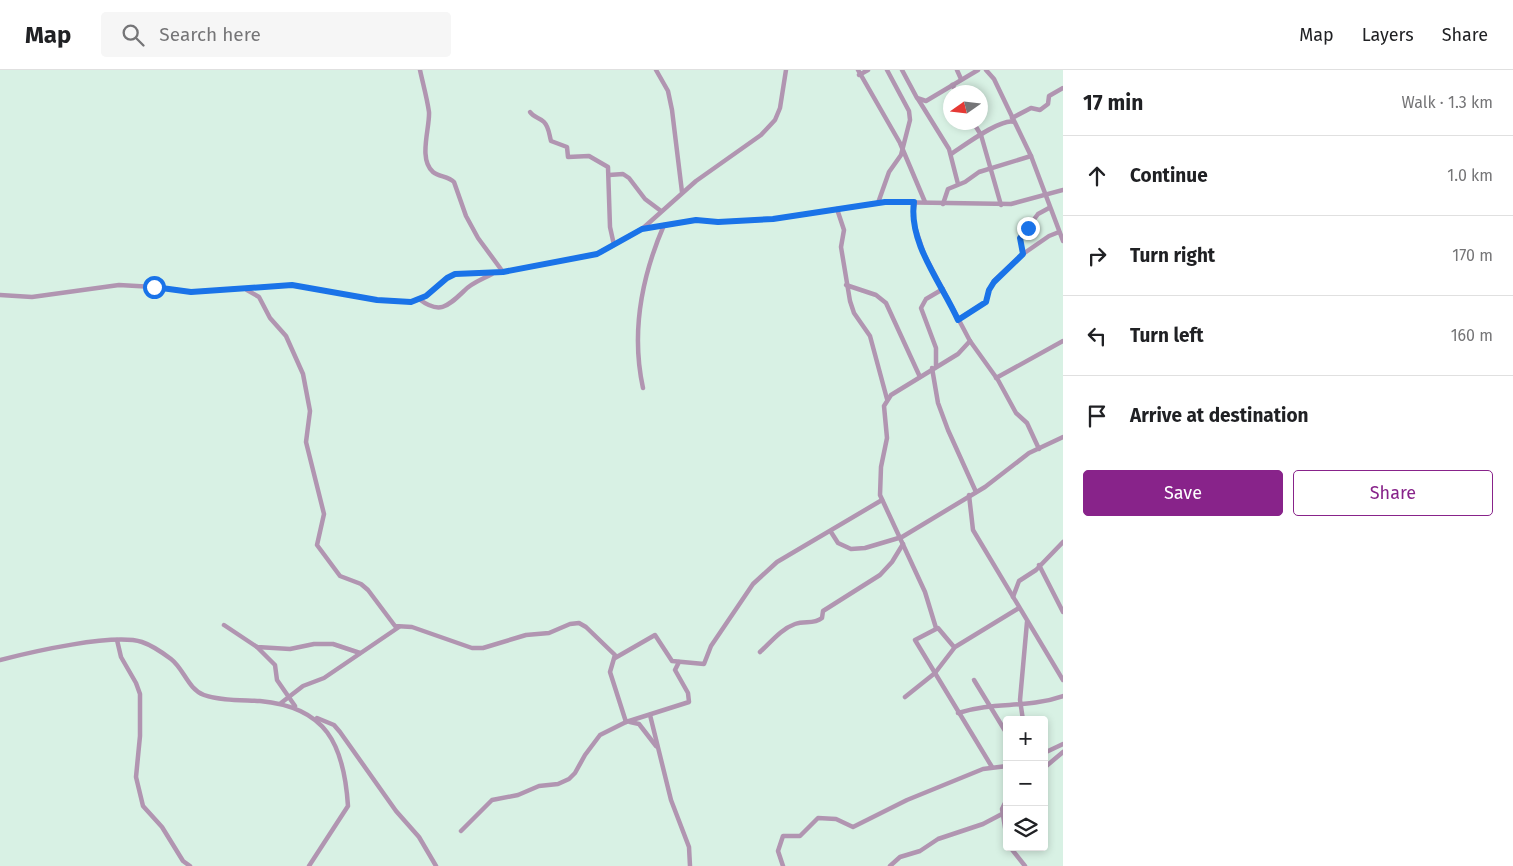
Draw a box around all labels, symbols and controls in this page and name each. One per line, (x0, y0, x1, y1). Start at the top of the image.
search box (101, 12, 451, 57)
text: Map (25, 21, 71, 49)
icon: search (119, 21, 147, 49)
text: Search here (159, 23, 261, 46)
text: Map (1299, 24, 1334, 46)
text: Layers (1362, 24, 1414, 46)
text: Share (1442, 24, 1488, 46)
north arrow (943, 85, 988, 130)
text: 17 min (1083, 90, 1143, 116)
text: Walk · 1.3 km (1401, 93, 1493, 112)
icon: ahead (1083, 162, 1111, 190)
text: Continue (1130, 164, 1208, 187)
text: 1.0 km (1447, 166, 1493, 185)
route end (1017, 217, 1040, 240)
icon: right (1083, 242, 1111, 270)
text: Turn right (1130, 244, 1215, 267)
text: 170 m (1452, 246, 1493, 265)
route start (143, 276, 166, 299)
icon: left (1083, 322, 1111, 350)
text: Turn left (1130, 324, 1204, 347)
text: 160 m (1451, 326, 1493, 345)
icon: arrive (1083, 402, 1111, 430)
text: Arrive at destination (1130, 404, 1309, 427)
button: Save (1083, 470, 1283, 516)
button: Share (1293, 470, 1493, 516)
map controls (1003, 716, 1048, 851)
button: + (1003, 716, 1048, 761)
button: − (1003, 761, 1048, 806)
button: layers (1003, 806, 1048, 851)

